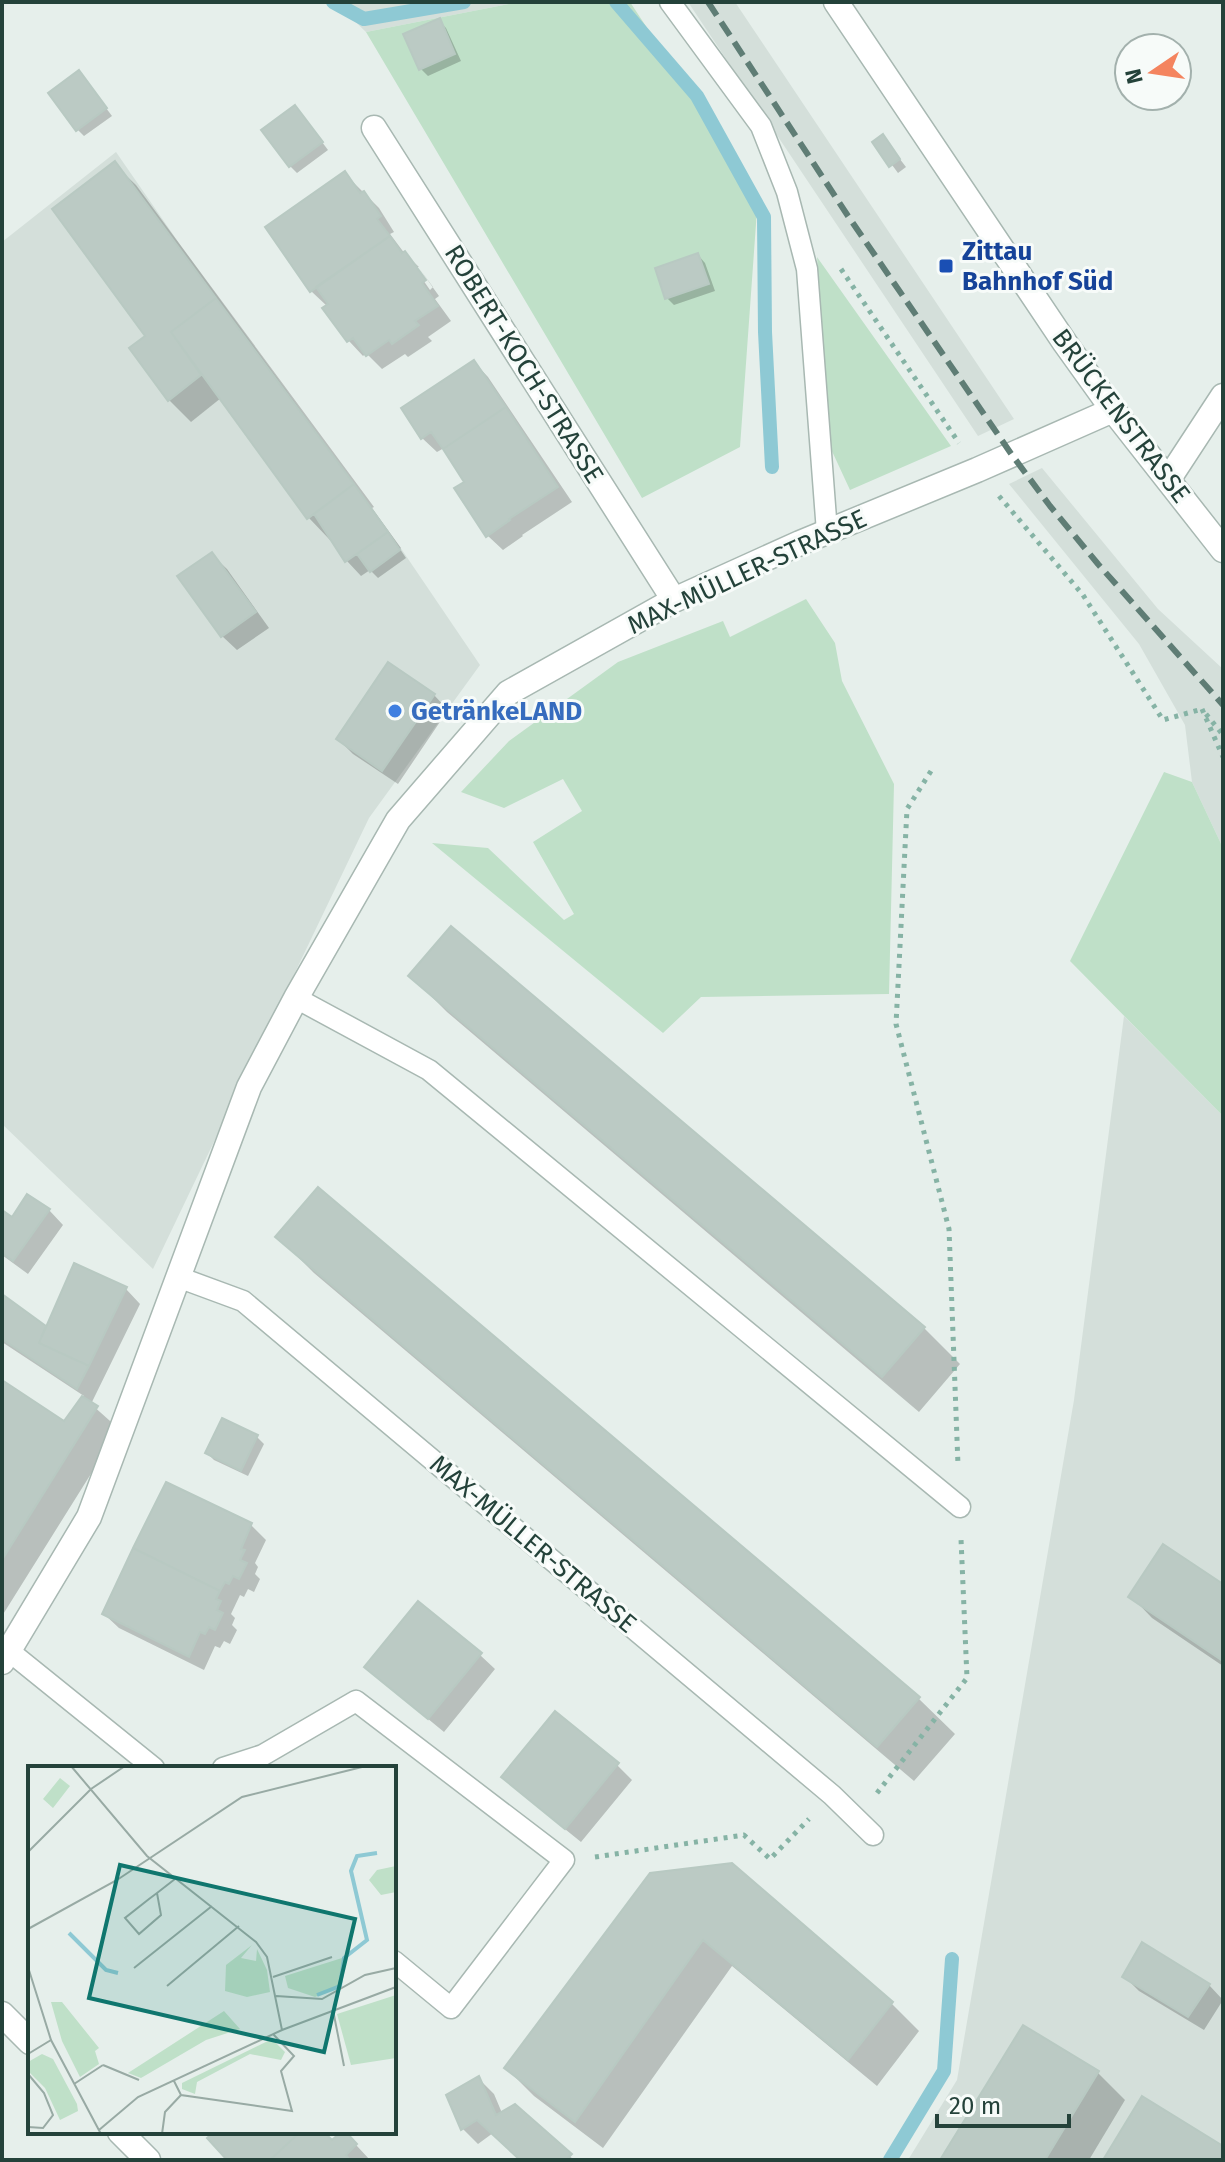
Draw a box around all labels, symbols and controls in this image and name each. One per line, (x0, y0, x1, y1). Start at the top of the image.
north arrow (1113, 32, 1193, 112)
text: N (1119, 66, 1149, 87)
place label: Zittau Bahnhof Süd (962, 236, 1113, 297)
street label: ROBERT-KOCH-STRASSE (438, 239, 610, 489)
marker: Zittau Bahnhof Süd (937, 257, 955, 275)
street label: BRÜCKENSTRASSE (1046, 323, 1196, 509)
street label: MAX-MÜLLER-STRASSE (623, 503, 871, 641)
place label: GetränkeLAND (411, 696, 582, 727)
marker: GetränkeLAND (386, 702, 404, 720)
street label: MAX-MÜLLER-STRASSE (423, 1449, 643, 1639)
inset map (28, 1766, 396, 2134)
scale bar (937, 2078, 1069, 2128)
text: 20 m (949, 2092, 1001, 2120)

